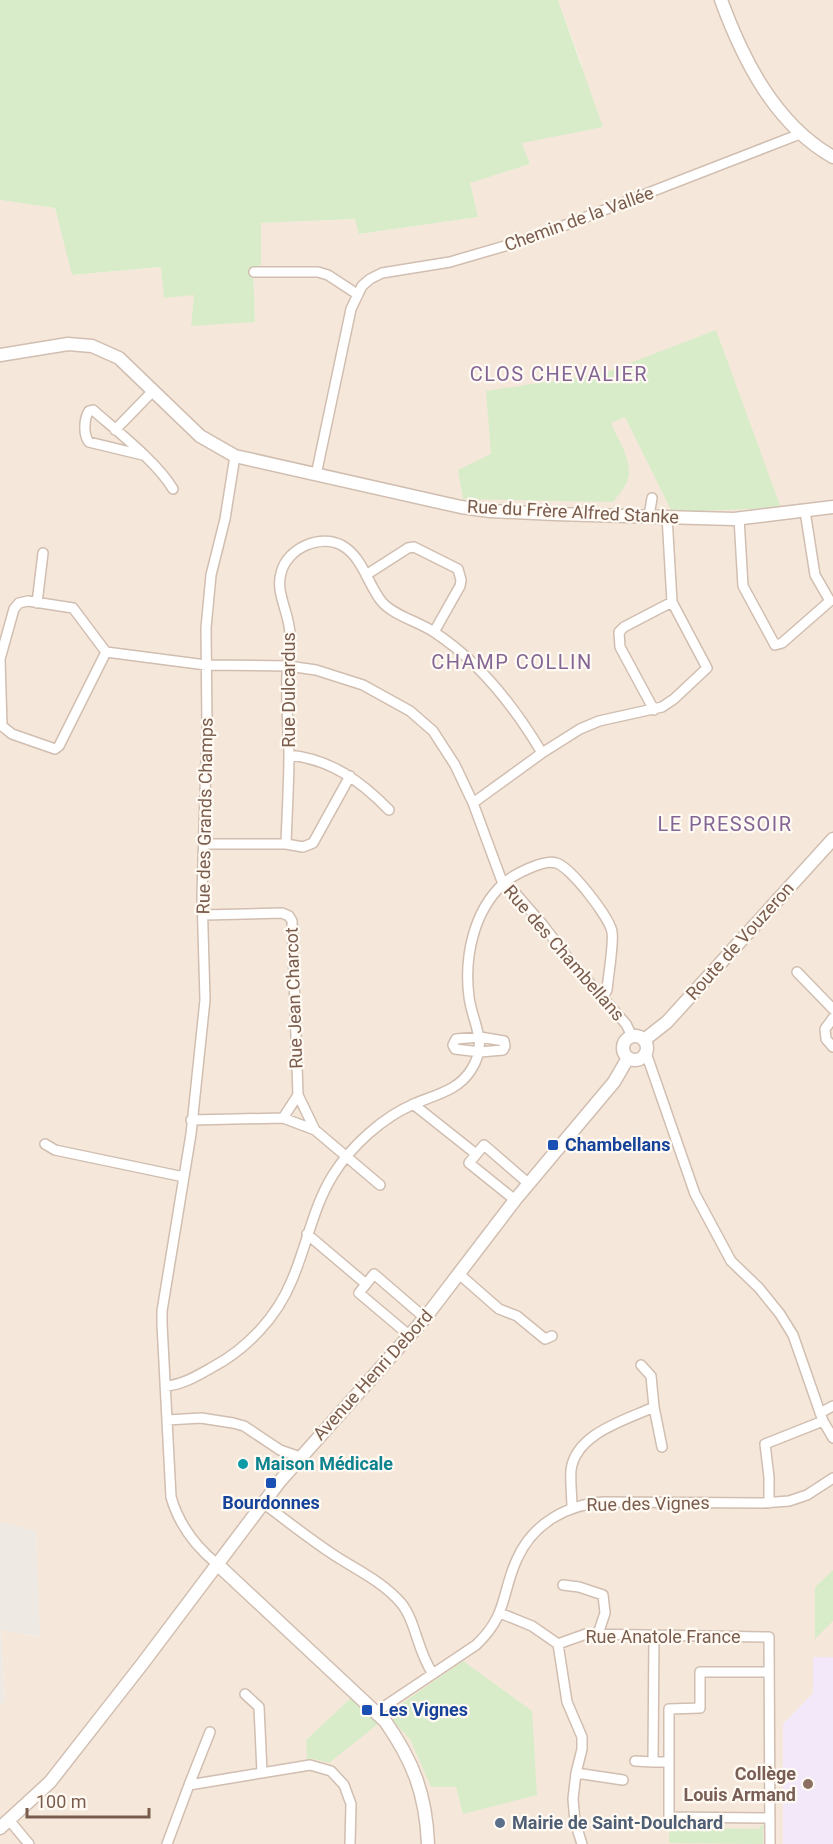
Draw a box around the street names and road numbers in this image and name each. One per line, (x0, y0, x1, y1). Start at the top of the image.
street label: Chemin de la Vallée (501, 182, 656, 255)
street label: Rue du Frère Alfred Stanke (467, 495, 679, 528)
street label: Rue Dulcardus (278, 632, 299, 748)
street label: Rue des Grands Champs (192, 717, 217, 915)
street label: Route de Vouzeron (681, 878, 798, 1004)
street label: Rue des Chambellans (500, 880, 629, 1025)
street label: Rue Jean Charcot (281, 927, 306, 1069)
street label: Avenue Henri Debord (308, 1305, 437, 1444)
street label: Rue des Vignes (586, 1492, 710, 1515)
street label: Rue Anatole France (585, 1626, 741, 1647)

